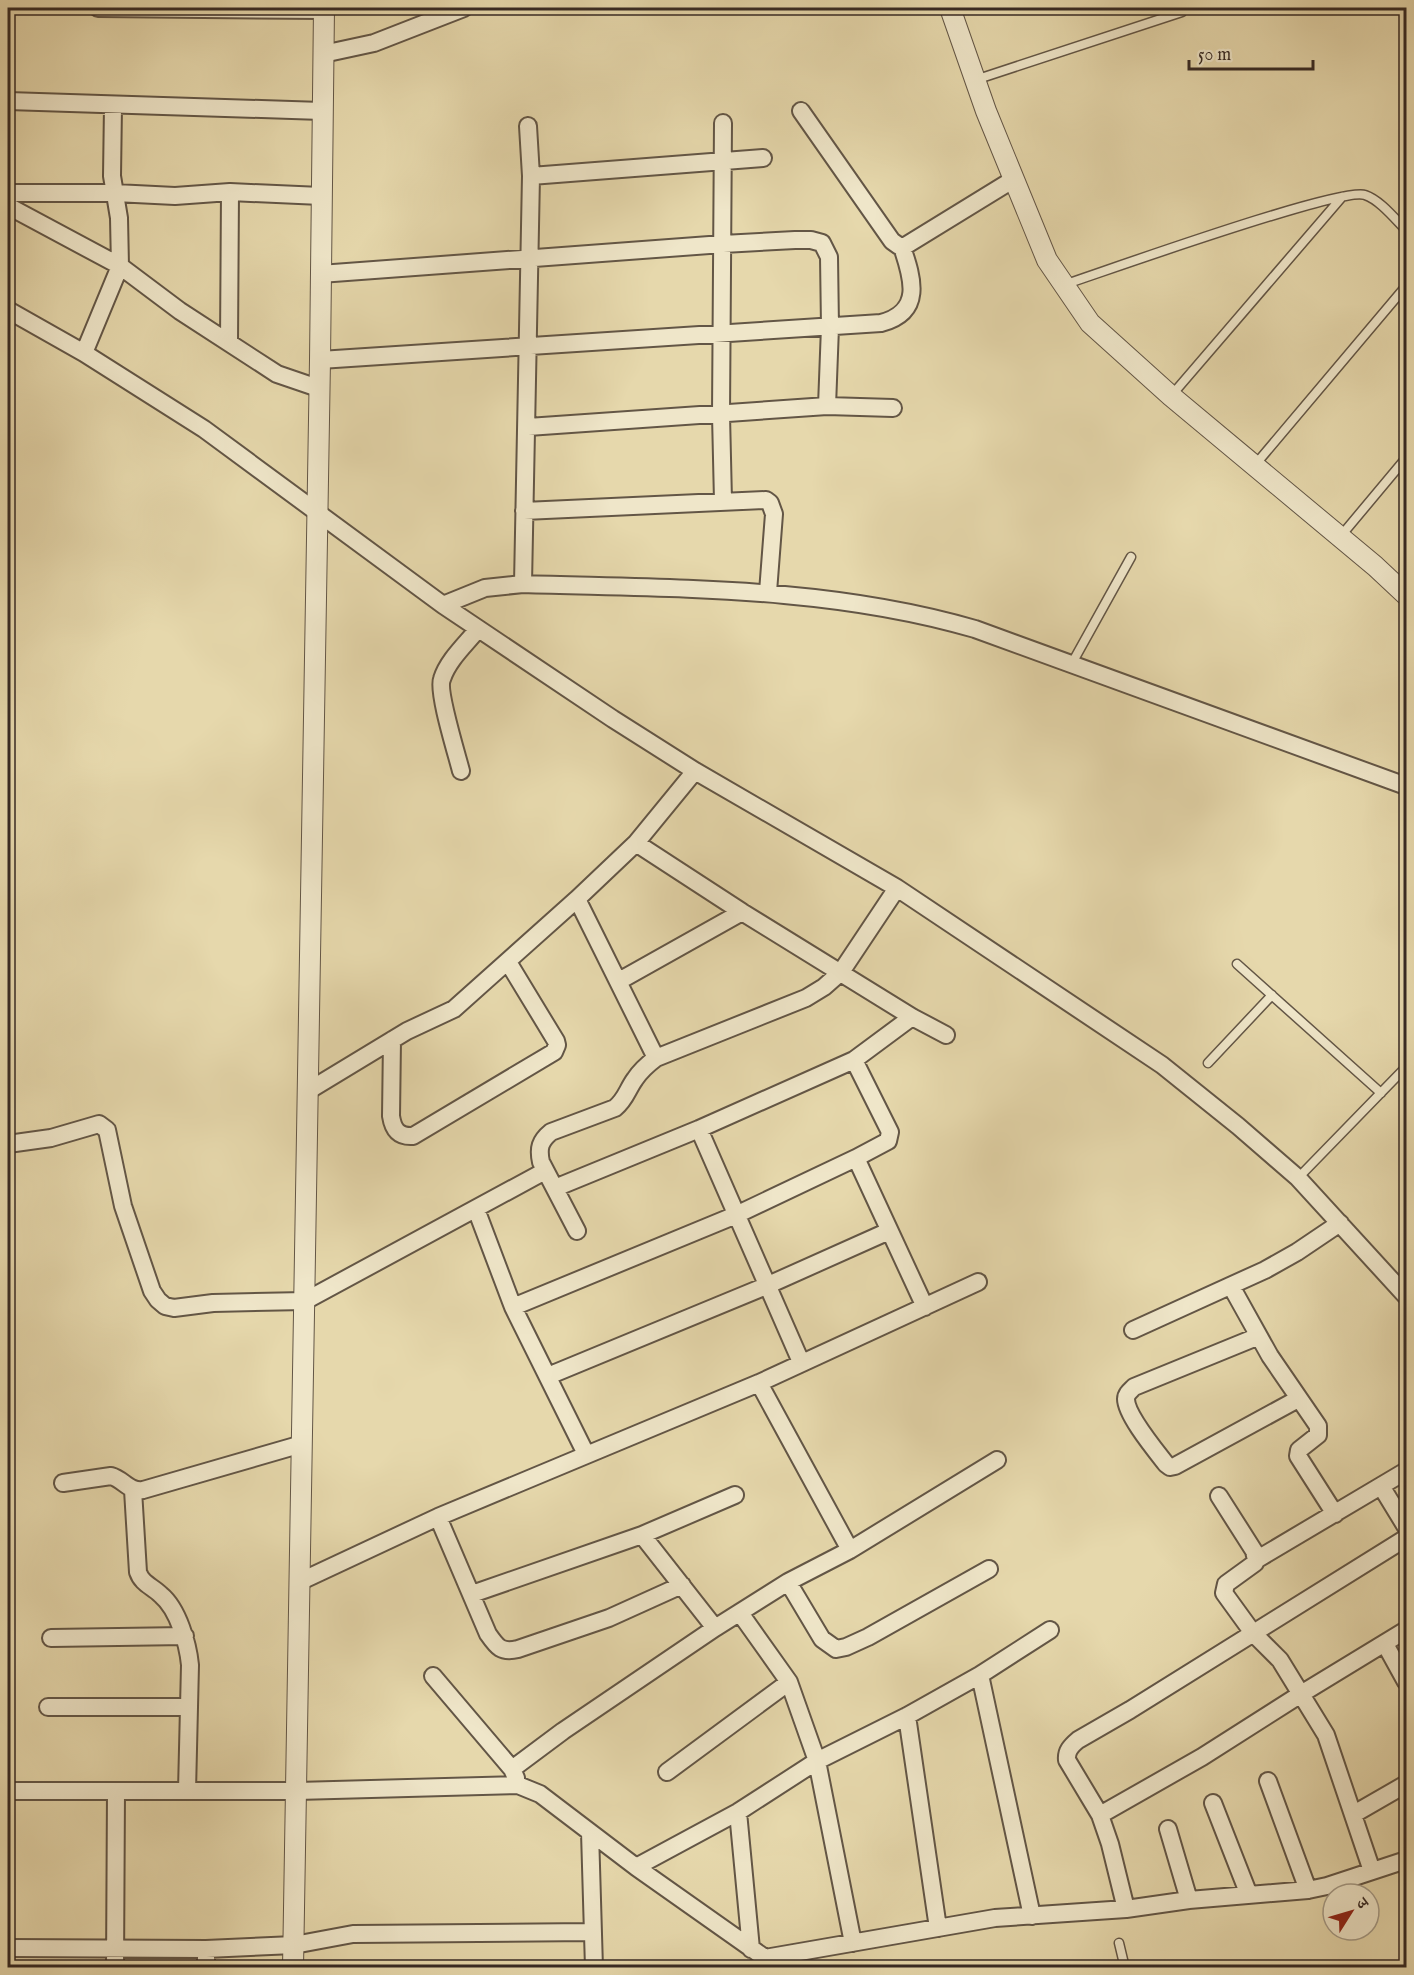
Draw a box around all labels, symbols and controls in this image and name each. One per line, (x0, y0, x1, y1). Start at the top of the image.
scale bar (1189, 33, 1314, 71)
text: 50 m (1198, 44, 1231, 67)
north arrow (1321, 1882, 1381, 1942)
text: उ (1350, 1894, 1373, 1915)

